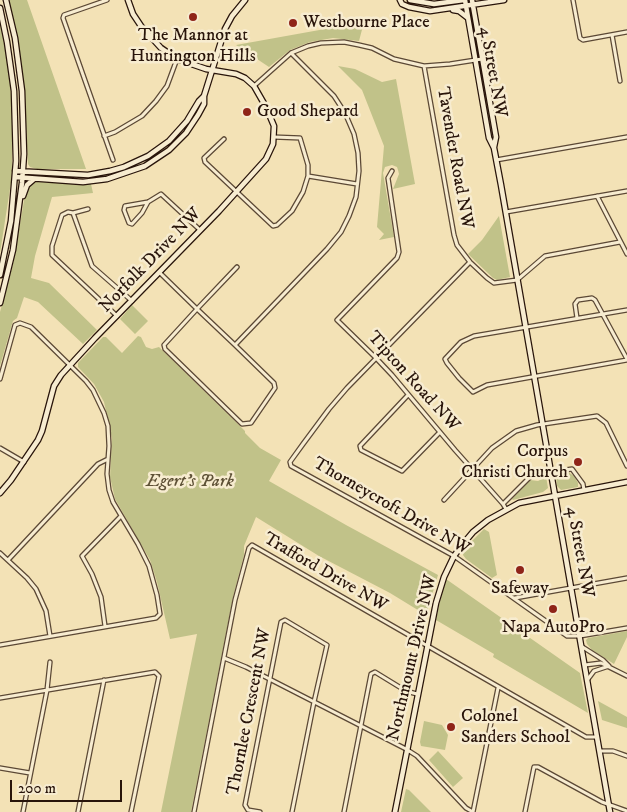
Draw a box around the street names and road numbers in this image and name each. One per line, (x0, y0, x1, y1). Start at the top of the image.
street label: 4 Street NW (473, 25, 511, 119)
street label: Tavender Road NW (431, 85, 477, 231)
street label: Norfolk Drive NW (95, 204, 207, 318)
street label: Tipton Road NW (362, 327, 464, 437)
street label: Thorneycroft Drive NW (309, 453, 473, 561)
street label: 4 Street NW (560, 505, 598, 599)
street label: Trafford Drive NW (259, 529, 391, 617)
street label: Northmount Drive NW (383, 573, 443, 743)
street label: Thornlee Crescent NW (223, 627, 277, 797)

